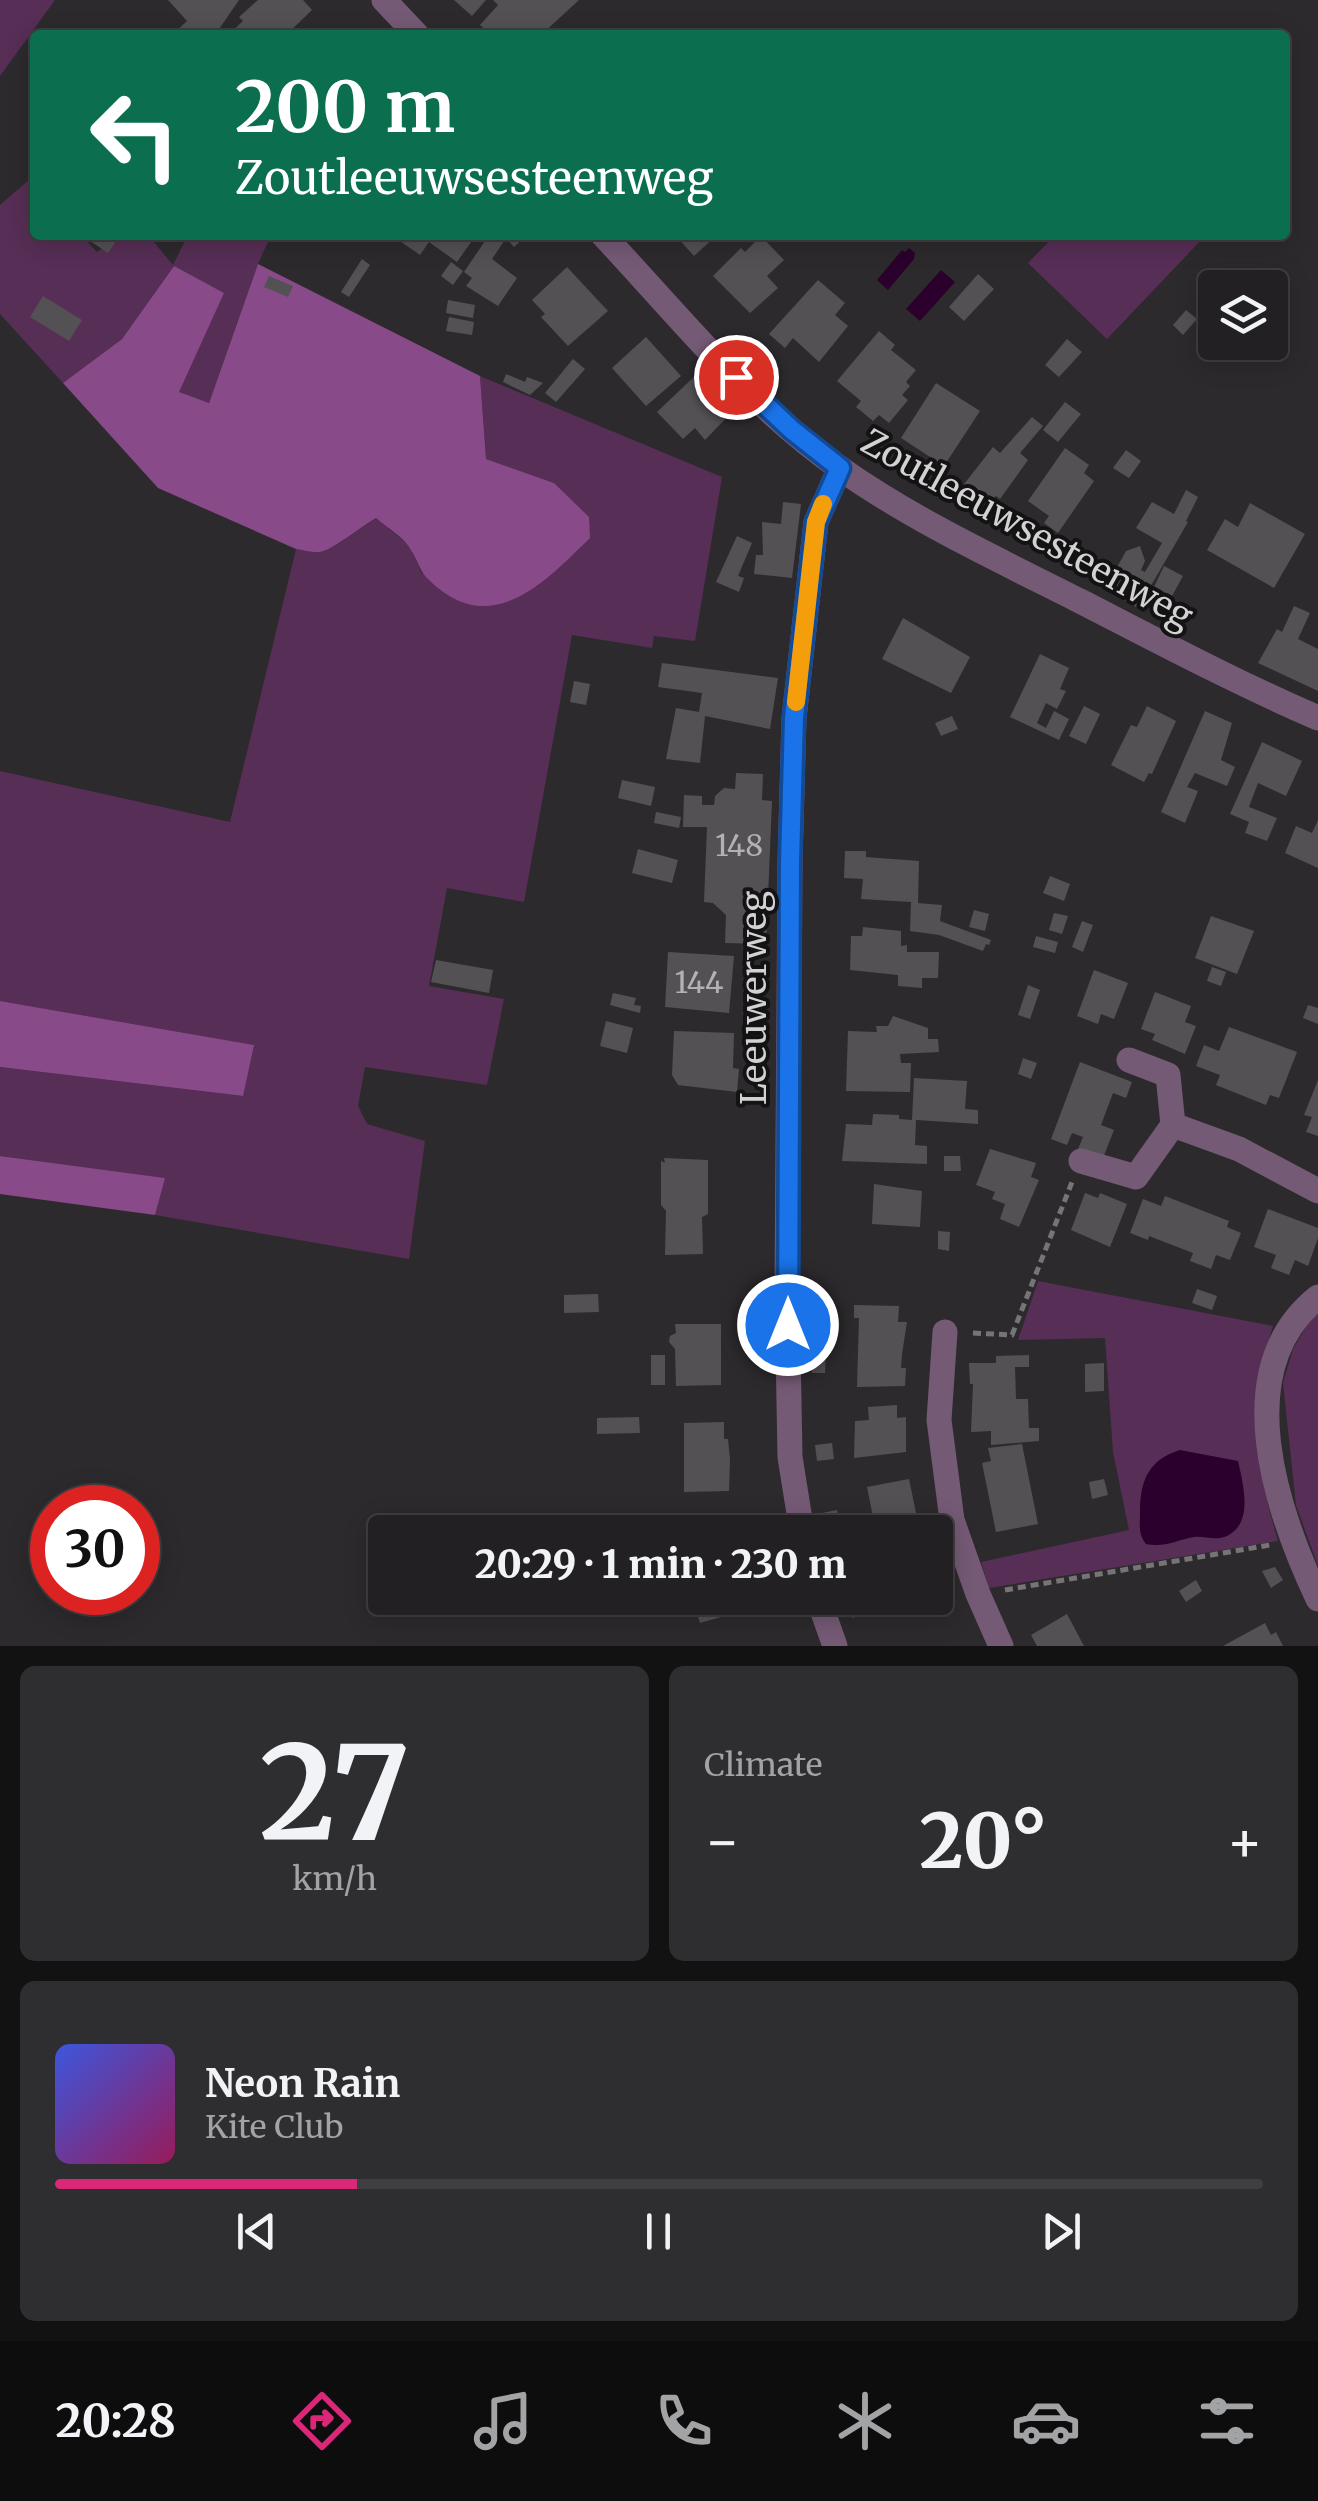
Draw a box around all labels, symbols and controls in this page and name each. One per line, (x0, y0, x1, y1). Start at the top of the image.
text: 200 m (235, 63, 455, 151)
icon: left (70, 70, 200, 200)
text: Zoutleeuwsesteenweg (235, 150, 714, 206)
map controls (1198, 270, 1288, 360)
button: layers (1198, 270, 1288, 360)
pin (694, 335, 779, 420)
icon: arrive (709, 350, 764, 405)
street label: Zoutleeuwsesteenweg (854, 420, 1200, 638)
house number: 148 (715, 826, 763, 864)
street label: Leeuwerweg (732, 891, 776, 1105)
house number: 144 (675, 963, 723, 1001)
position arrow (736, 1273, 840, 1377)
speed limit sign: 30 (30, 1485, 160, 1615)
text: 20:29 · 1 min · 230 m (475, 1541, 846, 1588)
text: 27 (259, 1712, 410, 1875)
text: Climate (704, 1745, 822, 1785)
text: 20° (919, 1794, 1048, 1888)
text: − (704, 1807, 741, 1876)
text: + (1226, 1807, 1263, 1876)
text: km/h (292, 1859, 377, 1899)
text: Neon Rain (205, 2060, 400, 2107)
text: Kite Club (205, 2107, 343, 2147)
icon: previous (229, 2204, 284, 2259)
icon: pause (631, 2204, 686, 2259)
icon: next (1034, 2204, 1089, 2259)
icon: directions (287, 2386, 357, 2456)
icon: music (468, 2386, 538, 2456)
icon: phone (649, 2386, 719, 2456)
icon: climate (830, 2386, 900, 2456)
icon: car (1011, 2386, 1081, 2456)
icon: filters (1192, 2386, 1262, 2456)
text: 20:28 (56, 2393, 176, 2449)

